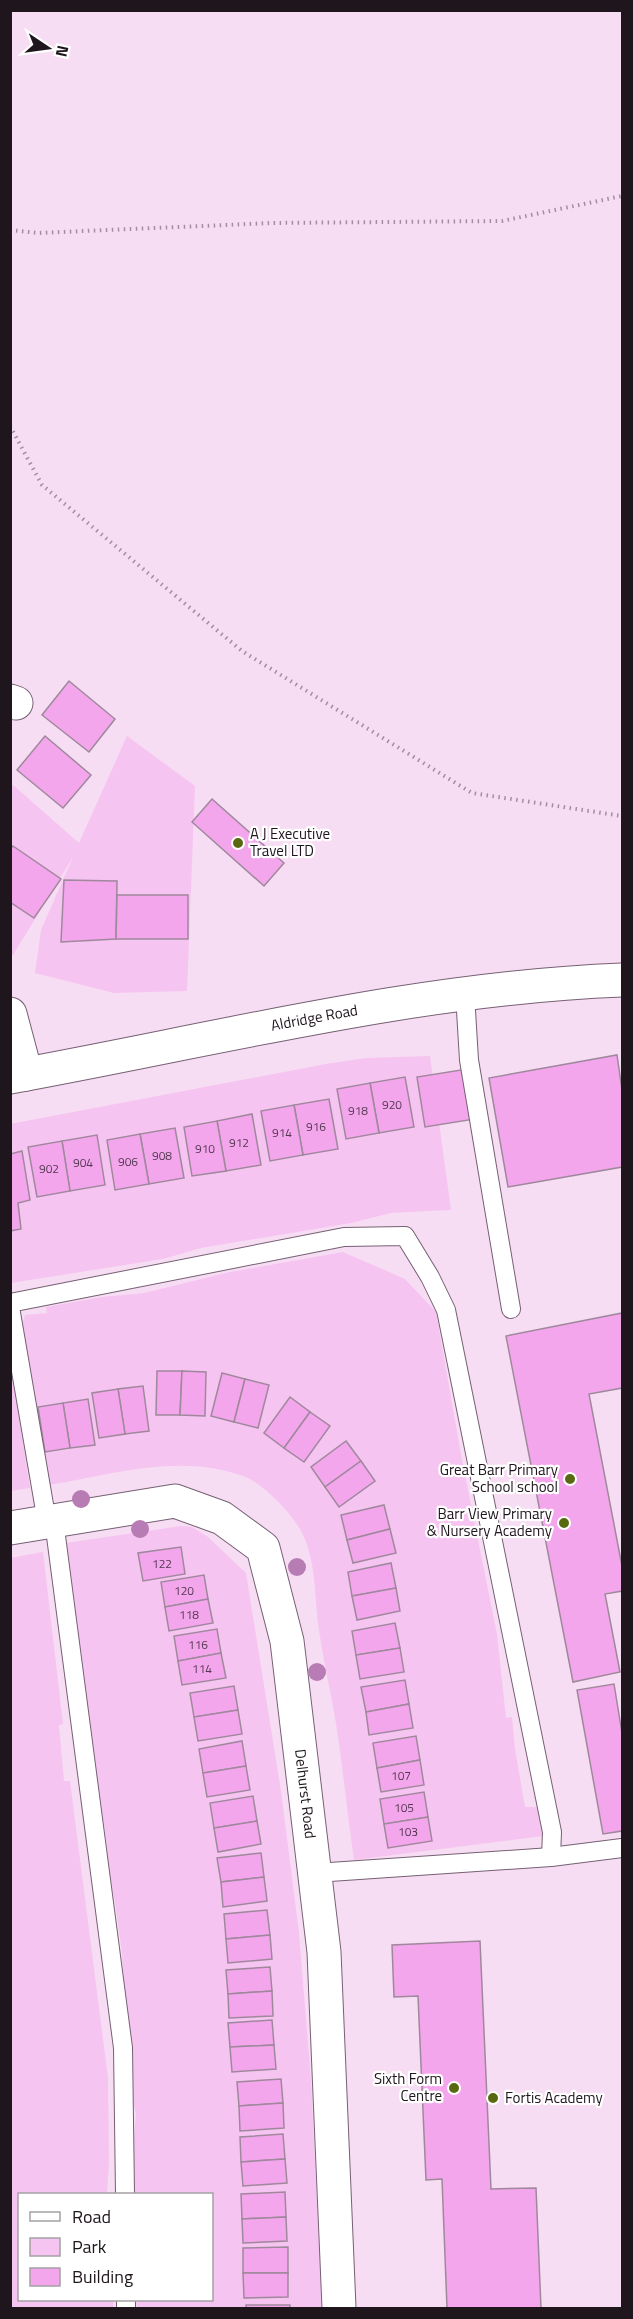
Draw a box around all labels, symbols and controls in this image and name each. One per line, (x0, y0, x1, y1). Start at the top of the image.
north arrow (18, 18, 78, 78)
text: N (50, 43, 76, 59)
place label: A J Executive Travel LTD (250, 822, 330, 862)
marker: A J Executive Travel LTD (231, 836, 245, 850)
street label: Aldridge Road (269, 998, 359, 1037)
house number: 920 (382, 1095, 402, 1114)
house number: 918 (348, 1101, 368, 1120)
house number: 916 (306, 1117, 326, 1136)
house number: 914 (272, 1123, 292, 1142)
house number: 912 (229, 1133, 249, 1152)
house number: 910 (195, 1139, 215, 1158)
house number: 908 (152, 1146, 172, 1165)
house number: 906 (118, 1152, 138, 1171)
house number: 904 (73, 1153, 93, 1172)
house number: 902 (39, 1159, 59, 1178)
place label: Great Barr Primary School school (440, 1458, 558, 1498)
marker: Great Barr Primary School school (563, 1472, 577, 1486)
place label: Barr View Primary & Nursery Academy (427, 1502, 552, 1542)
marker: Barr View Primary & Nursery Academy (557, 1516, 571, 1530)
house number: 122 (152, 1554, 172, 1573)
house number: 120 (174, 1581, 194, 1600)
house number: 118 (179, 1605, 199, 1624)
house number: 116 (188, 1635, 208, 1654)
house number: 114 (192, 1659, 212, 1678)
street label: Delhurst Road (289, 1748, 322, 1840)
house number: 107 (391, 1766, 411, 1785)
house number: 105 (394, 1798, 414, 1817)
house number: 103 (398, 1822, 418, 1841)
place label: Sixth Form Centre (374, 2067, 442, 2107)
marker: Sixth Form Centre (447, 2081, 461, 2095)
place label: Fortis Academy (505, 2086, 603, 2109)
marker: Fortis Academy (486, 2091, 500, 2105)
legend (18, 2193, 213, 2301)
text: Road (72, 2203, 111, 2230)
text: Park (72, 2233, 107, 2260)
text: Building (72, 2263, 133, 2290)

